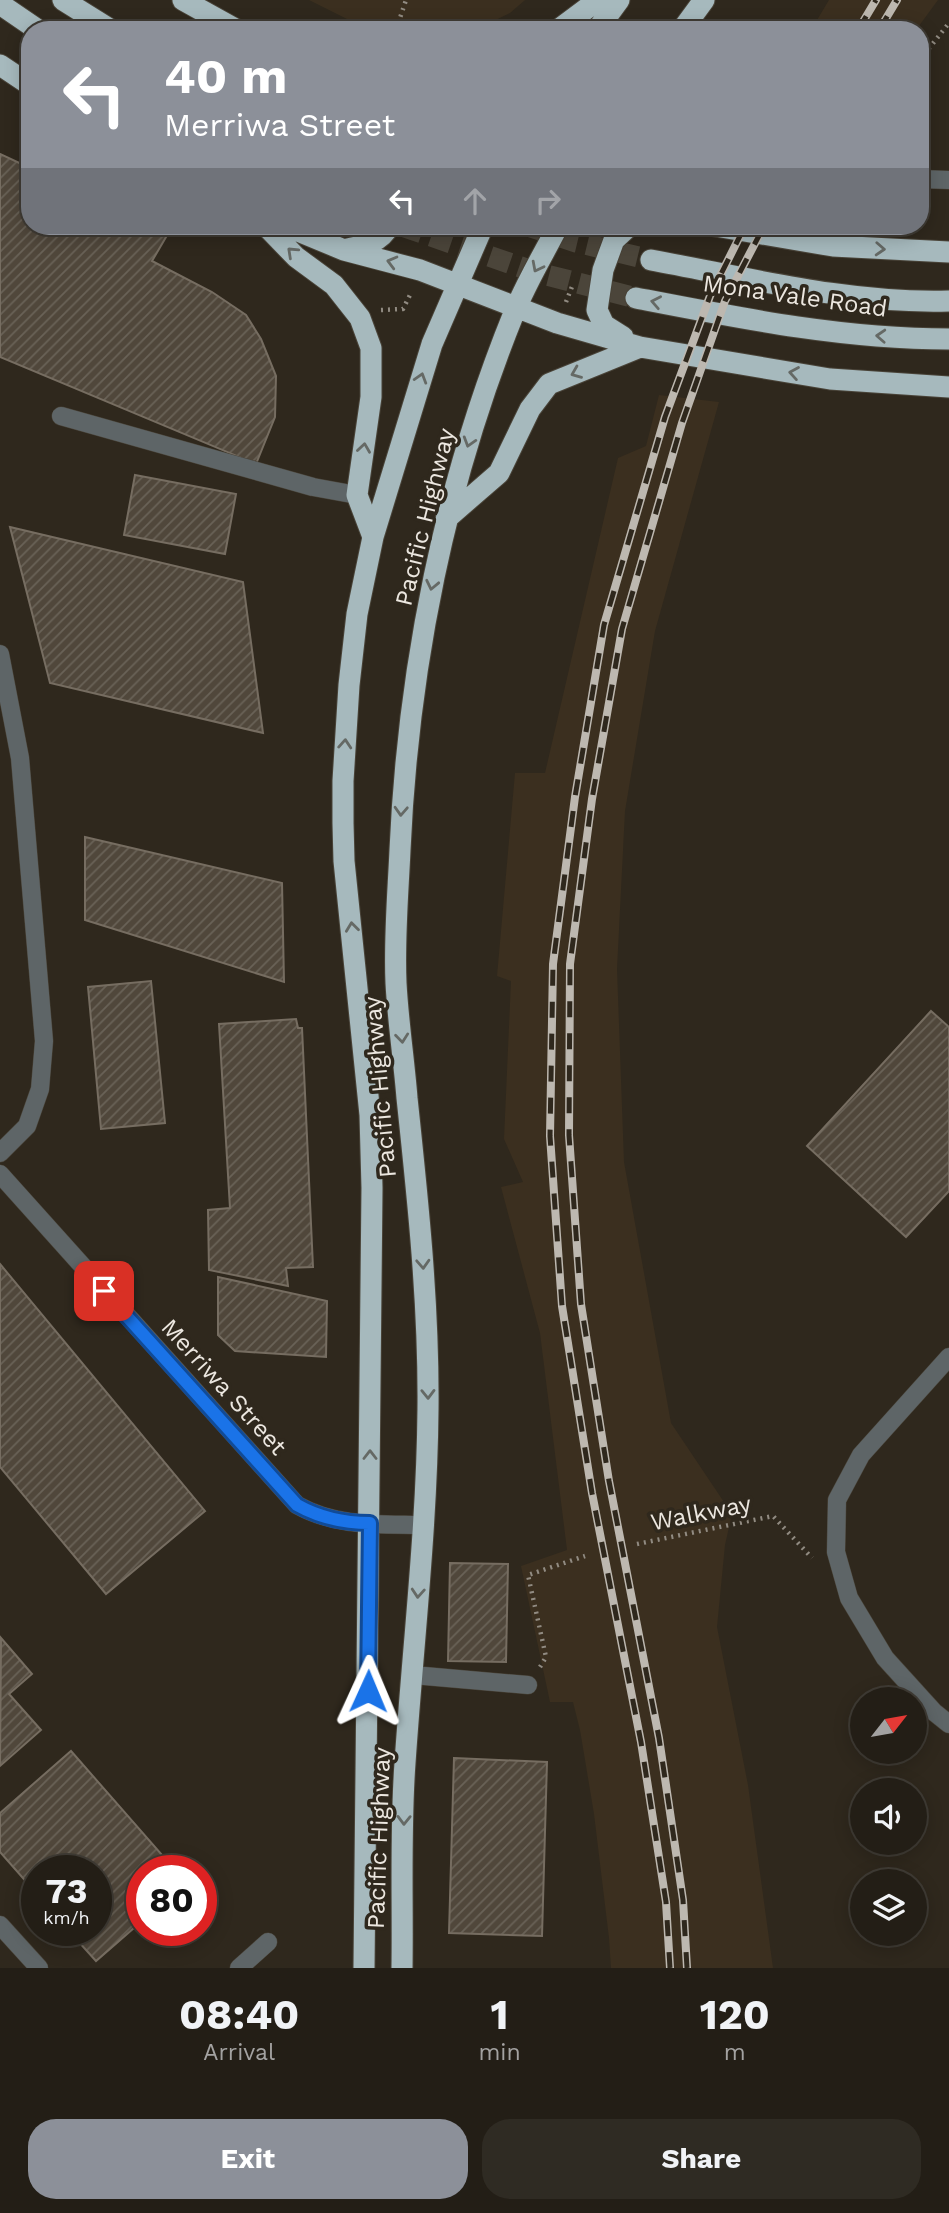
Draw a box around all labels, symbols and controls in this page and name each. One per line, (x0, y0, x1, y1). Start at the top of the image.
text: 40 m (164, 47, 287, 105)
icon: left (49, 49, 140, 140)
text: Merriwa Street (164, 106, 395, 144)
icon: left (383, 182, 421, 220)
icon: ahead (456, 182, 494, 220)
icon: right (529, 182, 567, 220)
one-way arrow (875, 241, 886, 256)
one-way arrow (287, 248, 300, 260)
one-way arrow (386, 256, 398, 270)
one-way arrow (531, 260, 545, 272)
street label: Mona Vale Road (701, 269, 889, 323)
one-way arrow (650, 295, 662, 310)
one-way arrow (875, 329, 886, 344)
one-way arrow (571, 364, 583, 378)
one-way arrow (788, 366, 800, 381)
one-way arrow (413, 372, 428, 384)
street label: Pacific Highway (389, 425, 461, 609)
one-way arrow (462, 436, 477, 448)
one-way arrow (356, 442, 371, 454)
one-way arrow (426, 579, 441, 591)
one-way arrow (337, 738, 352, 749)
one-way arrow (394, 805, 409, 816)
one-way arrow (344, 921, 359, 933)
street label: Pacific Highway (358, 995, 402, 1179)
one-way arrow (394, 1032, 409, 1044)
one-way arrow (415, 1259, 430, 1270)
pin (74, 1261, 134, 1321)
icon: arrive (85, 1272, 123, 1310)
street label: Merriwa Street (156, 1313, 292, 1461)
one-way arrow (420, 1389, 435, 1400)
one-way arrow (362, 1449, 378, 1460)
street label: Walkway (648, 1489, 754, 1536)
one-way arrow (411, 1588, 426, 1599)
position arrow (331, 1654, 405, 1728)
north arrow (850, 1687, 928, 1764)
map controls (850, 1687, 927, 1946)
street label: Pacific Highway (362, 1746, 396, 1929)
button: sound (850, 1778, 927, 1855)
one-way arrow (396, 1815, 412, 1826)
speed limit sign: 80 (126, 1855, 217, 1946)
button: layers (850, 1869, 927, 1946)
text: 73 (45, 1870, 88, 1912)
text: km/h (43, 1907, 90, 1928)
text: 08:40 (179, 1990, 299, 2039)
text: 1 (490, 1990, 509, 2039)
text: 120 (700, 1990, 770, 2039)
text: Arrival (203, 2039, 275, 2066)
text: min (478, 2039, 521, 2066)
text: m (724, 2039, 746, 2066)
button: Exit (28, 2119, 468, 2199)
button: Share (482, 2119, 921, 2199)

